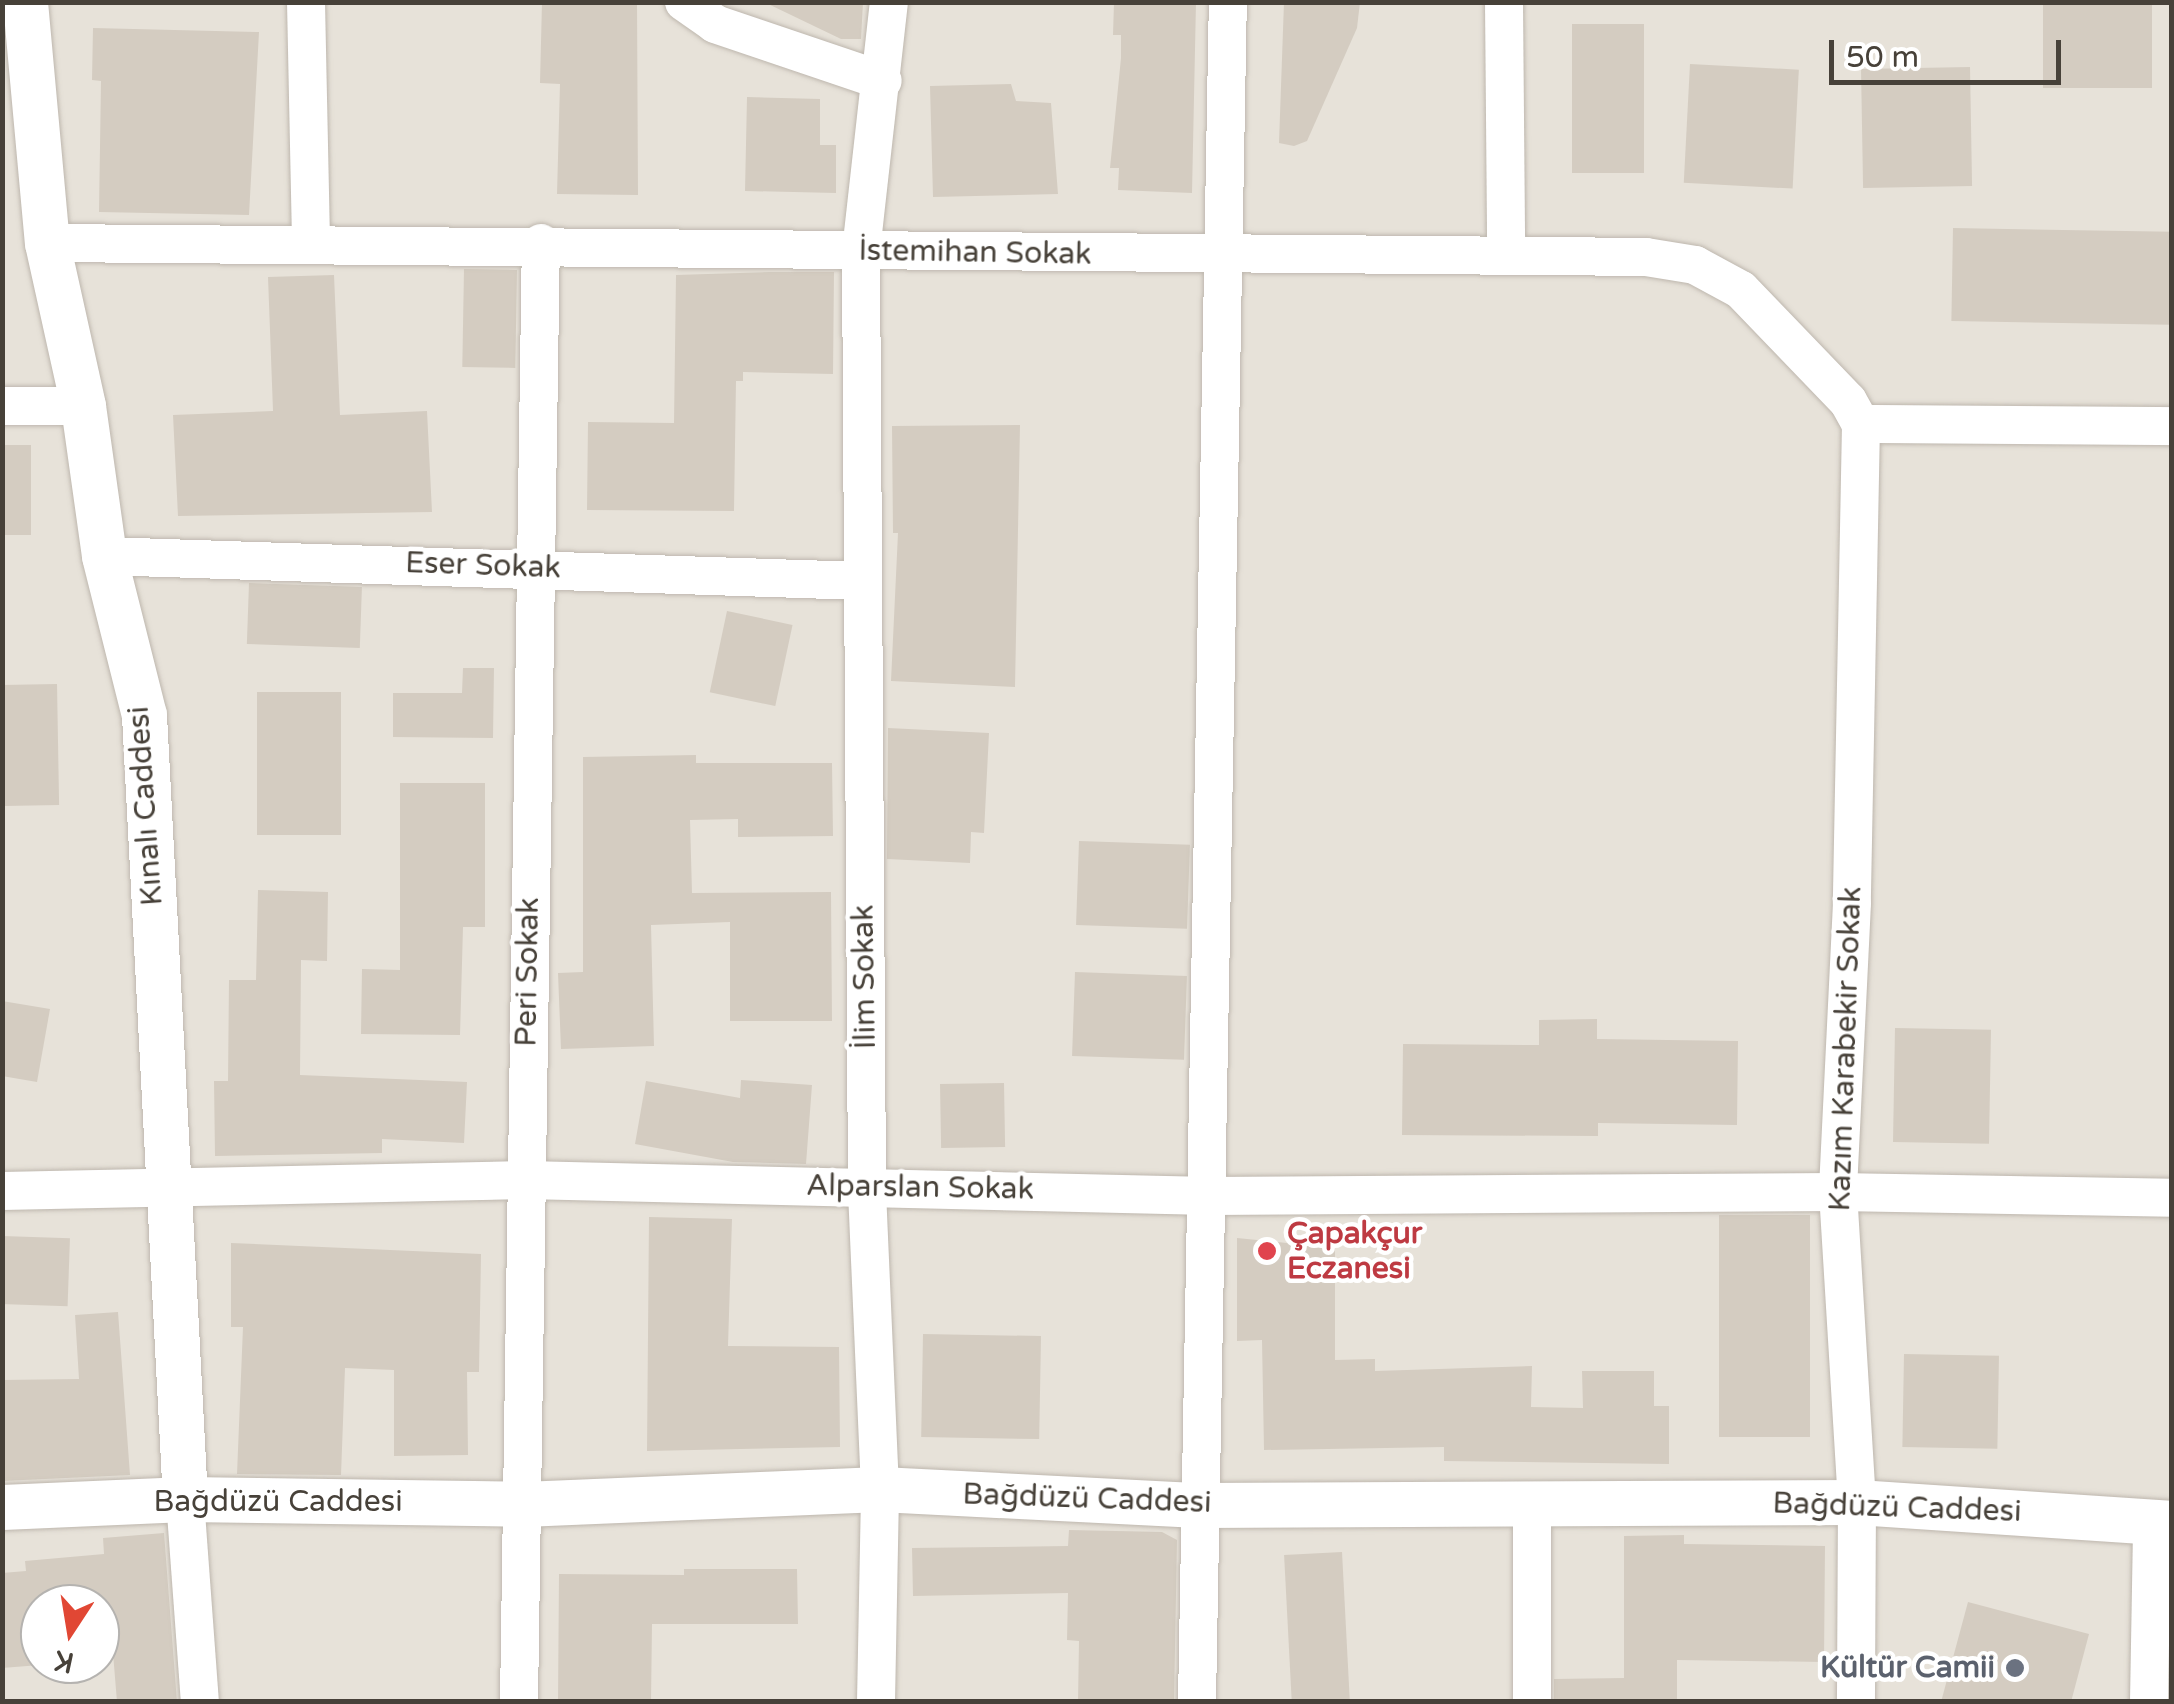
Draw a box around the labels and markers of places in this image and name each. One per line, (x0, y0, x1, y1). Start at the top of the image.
place label: Çapakçur Eczanesi (1287, 1216, 1422, 1286)
marker: Çapakçur Eczanesi (1256, 1240, 1278, 1262)
place label: Kültür Camii (1820, 1650, 1995, 1686)
marker: Kültür Camii (2004, 1657, 2026, 1679)

